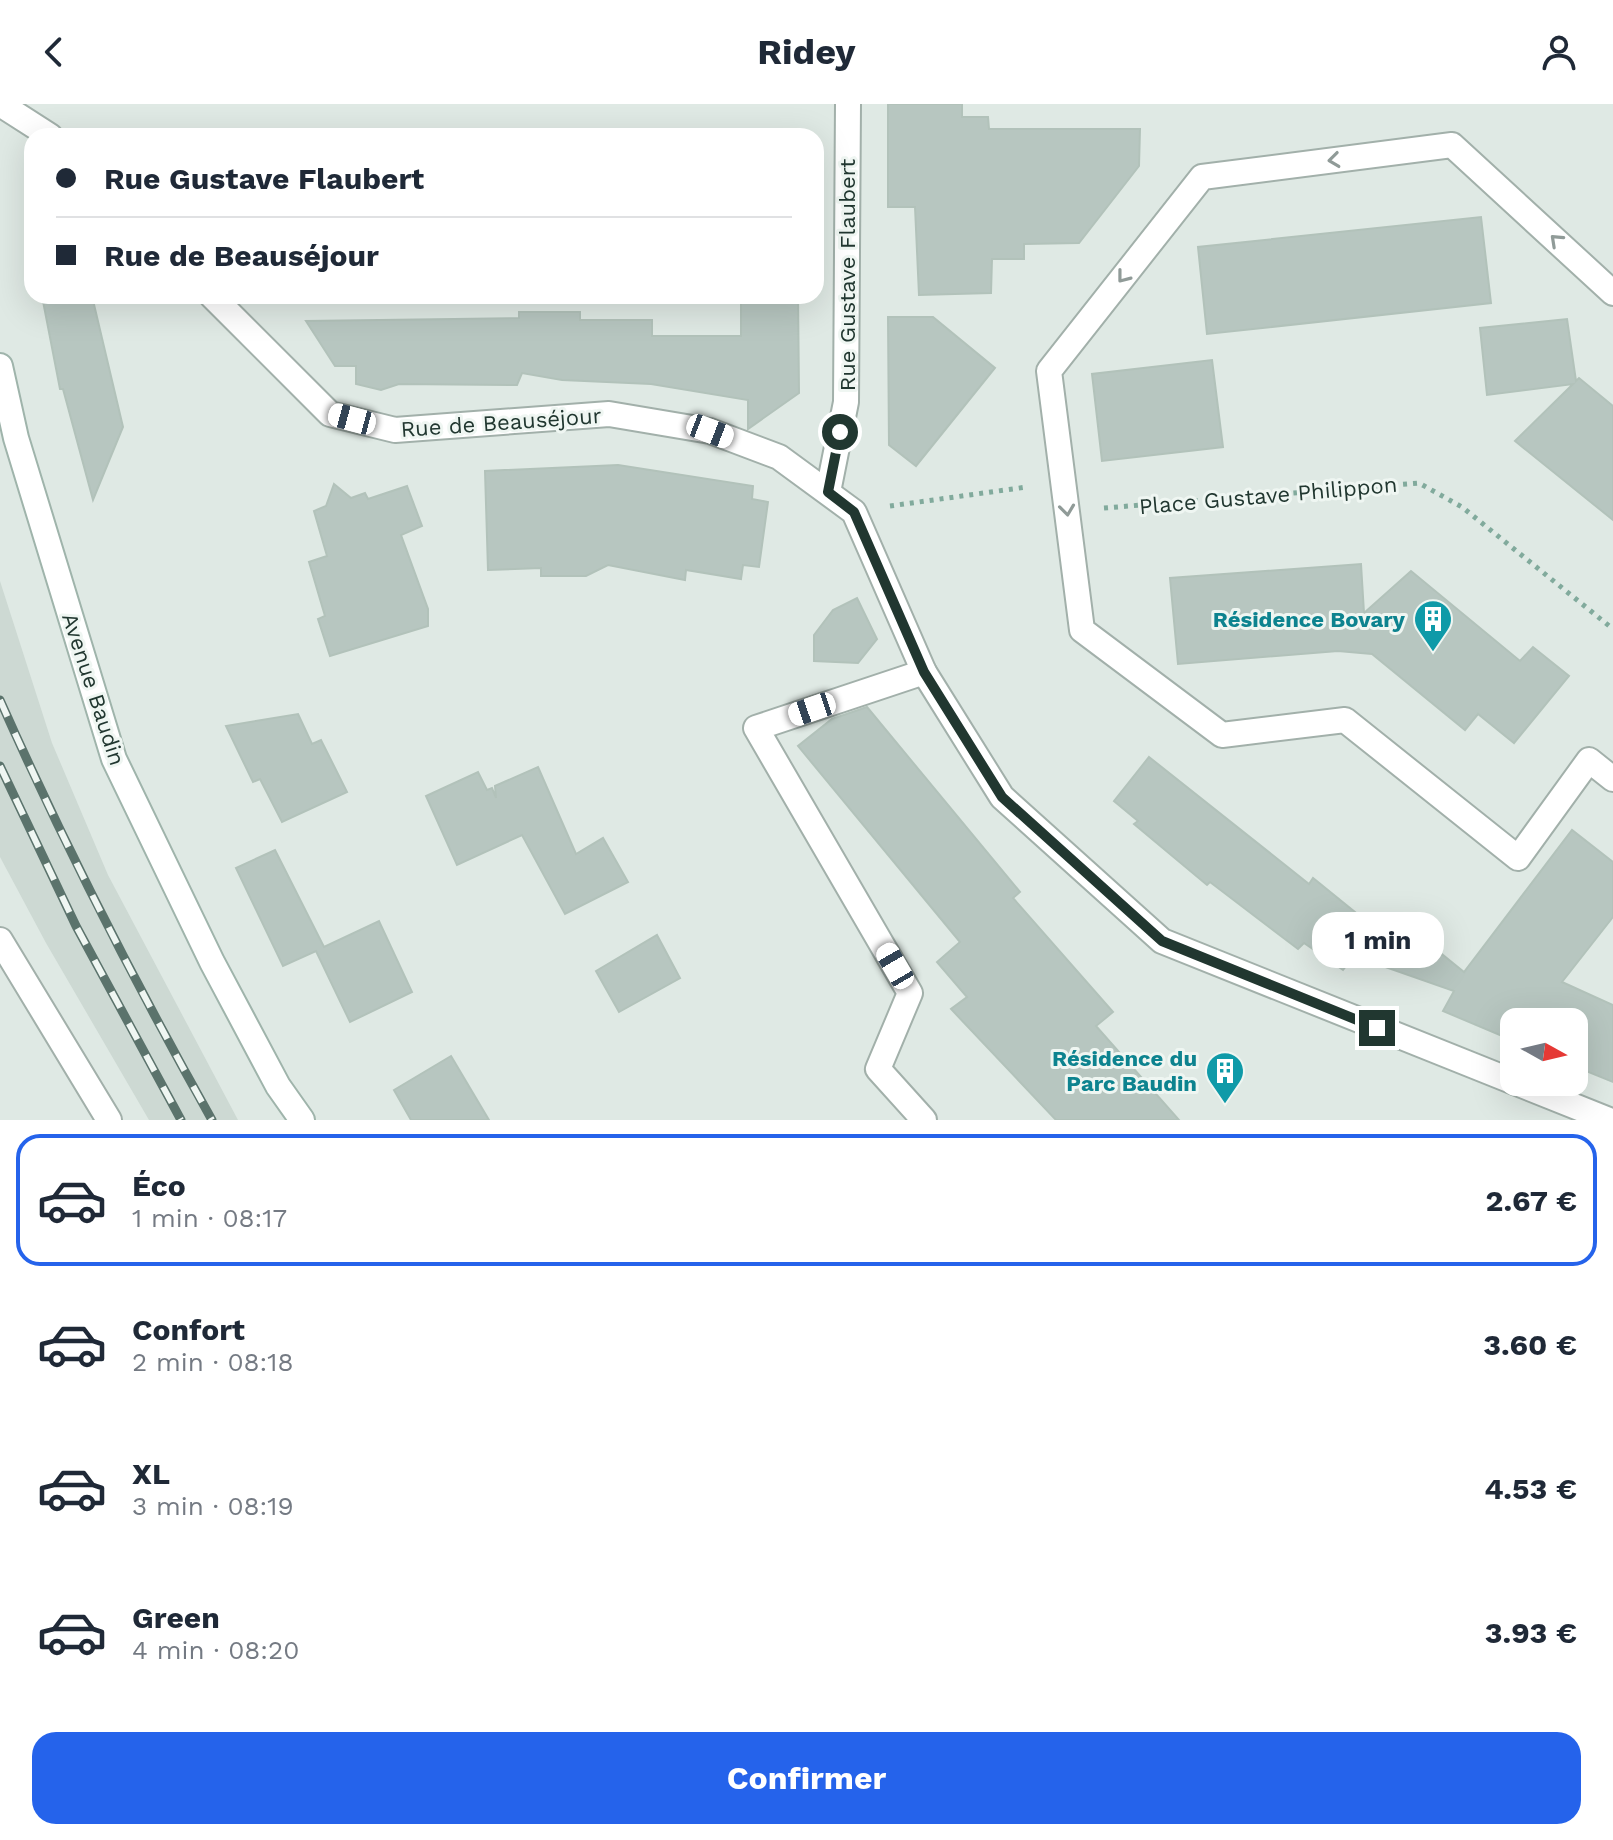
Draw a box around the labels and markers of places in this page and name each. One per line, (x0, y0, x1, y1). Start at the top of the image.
building icon: Résidence Bovary (1412, 598, 1454, 653)
place label: Résidence Bovary (1213, 607, 1406, 632)
place label: Résidence du Parc Baudin (1052, 1046, 1197, 1096)
building icon: Résidence du Parc Baudin (1204, 1050, 1246, 1105)

